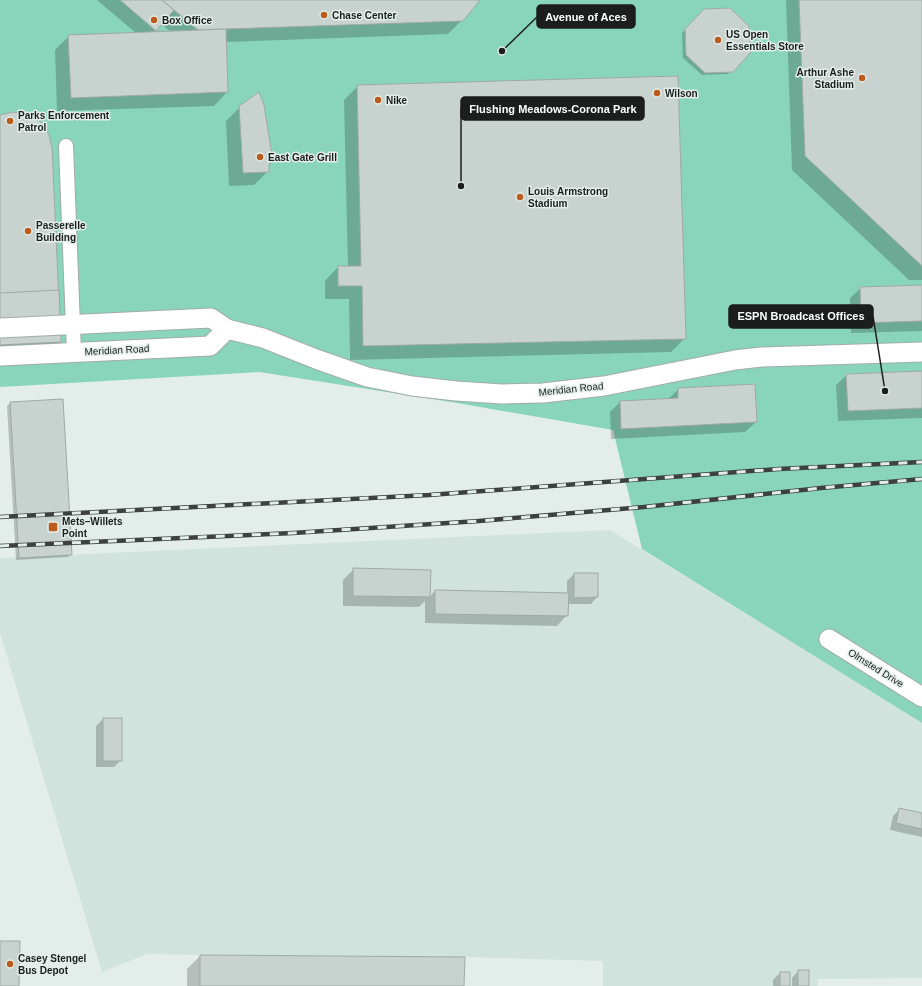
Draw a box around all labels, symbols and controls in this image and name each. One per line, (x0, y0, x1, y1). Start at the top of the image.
callout: Avenue of Aces (537, 5, 635, 28)
marker: Chase Center (319, 10, 329, 20)
place label: Chase Center (332, 10, 397, 21)
text: Avenue of Aces (545, 11, 627, 23)
marker: Box Office (149, 15, 159, 25)
place label: Box Office (162, 15, 212, 26)
place label: US Open Essentials Store (726, 29, 804, 52)
marker: US Open Essentials Store (713, 35, 723, 45)
place label: Arthur Ashe Stadium (797, 67, 854, 90)
marker: Arthur Ashe Stadium (857, 73, 867, 83)
marker: Wilson (652, 88, 662, 98)
place label: Wilson (665, 88, 698, 99)
marker: Nike (373, 95, 383, 105)
place label: Nike (386, 95, 408, 106)
callout: Flushing Meadows-Corona Park (461, 97, 644, 120)
text: Flushing Meadows-Corona Park (469, 103, 638, 115)
place label: Parks Enforcement Patrol (18, 110, 110, 133)
marker: Parks Enforcement Patrol (5, 116, 15, 126)
marker: East Gate Grill (255, 152, 265, 162)
place label: East Gate Grill (268, 152, 337, 163)
place label: Louis Armstrong Stadium (528, 186, 608, 209)
marker: Louis Armstrong Stadium (515, 192, 525, 202)
place label: Passerelle Building (36, 220, 86, 243)
marker: Passerelle Building (23, 226, 33, 236)
callout: ESPN Broadcast Offices (729, 305, 873, 328)
text: ESPN Broadcast Offices (737, 310, 865, 322)
street label: Meridian Road (84, 343, 150, 357)
street label: Meridian Road (538, 380, 604, 398)
place label: Mets–Willets Point (62, 516, 123, 539)
marker: Mets–Willets Point (47, 521, 59, 533)
street label: Olmsted Drive (846, 647, 906, 690)
place label: Casey Stengel Bus Depot (18, 953, 87, 976)
marker: Casey Stengel Bus Depot (5, 959, 15, 969)

